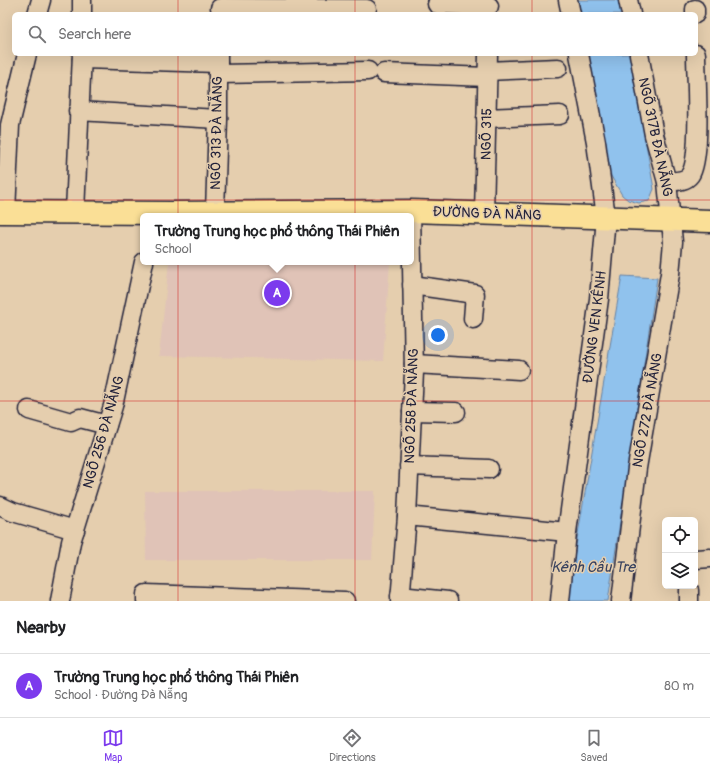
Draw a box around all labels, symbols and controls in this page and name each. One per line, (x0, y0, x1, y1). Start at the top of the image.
search box (12, 12, 698, 56)
icon: search (26, 23, 48, 45)
text: Search here (58, 25, 131, 44)
street label: NGÕ 313 ĐÀ NẴNG (205, 76, 226, 190)
street label: NGÕ 317B ĐÀ NẴNG (635, 76, 678, 198)
street label: NGÕ 315 (477, 108, 495, 160)
street label: ĐƯỜNG ĐÀ NẴNG (432, 201, 542, 224)
popup (140, 213, 414, 265)
text: Trường Trung học phổ thông Thái Phiên (155, 222, 399, 241)
text: School (155, 241, 192, 257)
street label: ĐƯỜNG VEN KÊNH (578, 270, 610, 384)
pin: A (264, 278, 290, 308)
your location (428, 325, 448, 345)
street label: NGÕ 258 ĐÀ NẴNG (399, 348, 422, 464)
street label: NGÕ 272 ĐÀ NẴNG (627, 351, 666, 469)
street label: NGÕ 256 ĐÀ NẴNG (77, 373, 128, 490)
map controls (662, 517, 698, 589)
button: locate (662, 517, 698, 553)
button: layers (662, 553, 698, 589)
water label: Kênh Cầu Tre (551, 557, 637, 577)
text: Nearby (16, 617, 65, 638)
text: Trường Trung học phổ thông Thái Phiên (54, 668, 299, 687)
text: A (25, 678, 33, 694)
text: 80 m (664, 678, 694, 694)
text: School · Đường Đà Nẵng (54, 687, 188, 703)
tab: Map (102, 727, 124, 764)
tab: Directions (329, 727, 376, 764)
tab: Saved (580, 727, 608, 764)

